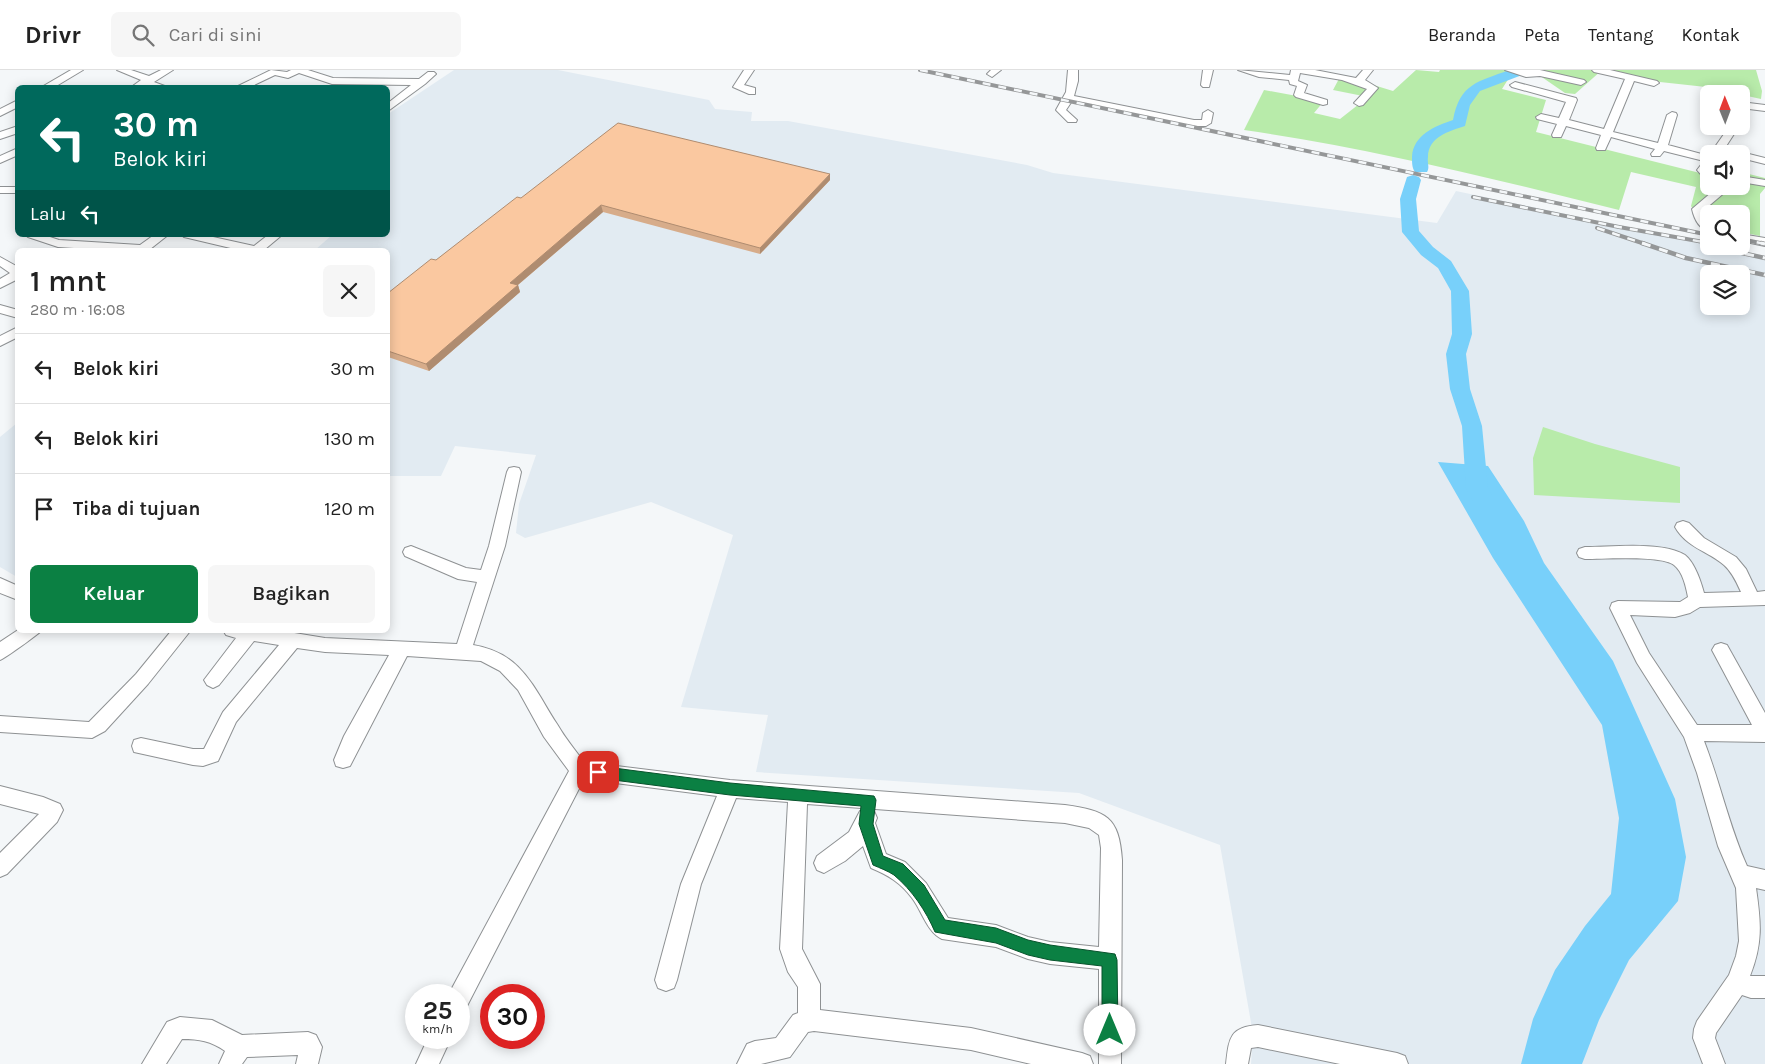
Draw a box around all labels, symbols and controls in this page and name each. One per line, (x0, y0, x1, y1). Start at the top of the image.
search box (111, 12, 461, 57)
text: Drivr (25, 21, 81, 49)
icon: search (129, 21, 157, 49)
text: Cari di sini (169, 24, 262, 46)
text: Beranda (1428, 24, 1496, 46)
text: Peta (1524, 24, 1560, 46)
text: Tentang (1588, 24, 1654, 46)
text: Kontak (1682, 24, 1740, 46)
north arrow (1700, 85, 1750, 135)
map controls (1700, 85, 1750, 315)
text: 30 m (113, 104, 199, 145)
icon: left (30, 105, 95, 170)
button: sound (1700, 145, 1750, 195)
text: Belok kiri (113, 146, 207, 172)
icon: left (76, 200, 104, 228)
text: Lalu (30, 203, 66, 225)
button: search (1700, 205, 1750, 255)
text: 1 mnt (30, 263, 107, 299)
button: close (323, 265, 375, 317)
button: layers (1700, 265, 1750, 315)
text: 280 m · 16:08 (30, 300, 125, 319)
icon: left (30, 355, 58, 383)
text: Belok kiri (73, 358, 159, 380)
text: 30 m (330, 358, 375, 380)
icon: left (30, 425, 58, 453)
text: Belok kiri (73, 428, 159, 450)
text: 130 m (324, 428, 375, 450)
icon: arrive (30, 495, 58, 523)
text: Tiba di tujuan (73, 498, 200, 520)
text: 120 m (324, 498, 375, 520)
button: Keluar (30, 565, 198, 623)
button: Bagikan (208, 565, 375, 623)
pin (577, 751, 619, 793)
icon: arrive (584, 758, 612, 786)
speed limit sign: 30 (480, 984, 545, 1049)
text: 25 (423, 996, 452, 1025)
position arrow (1083, 1003, 1135, 1055)
text: km/h (422, 1022, 453, 1036)

